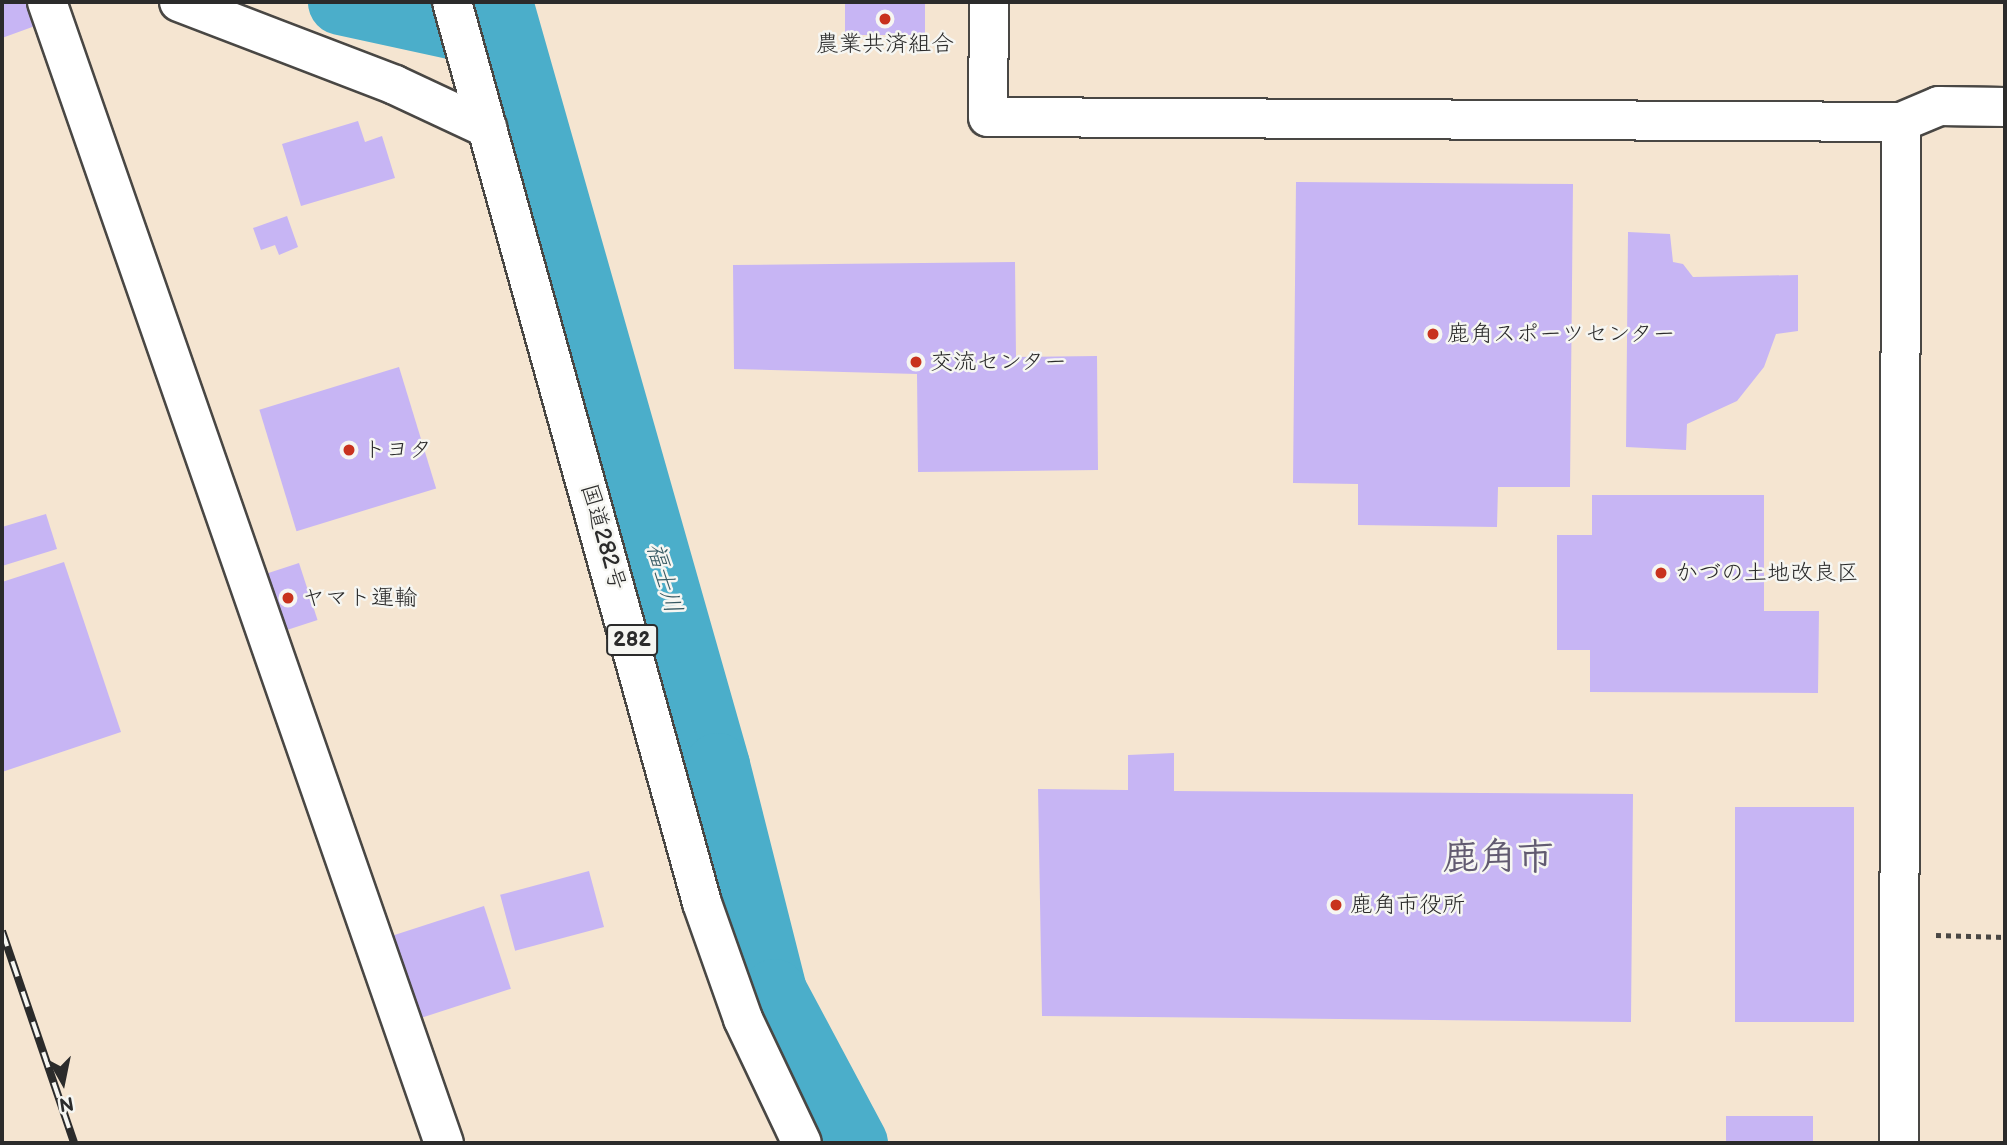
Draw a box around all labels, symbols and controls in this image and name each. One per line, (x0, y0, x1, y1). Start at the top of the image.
marker: 農業共済組合 (877, 11, 893, 27)
place label: 農業共済組合 (816, 30, 954, 58)
place label: 鹿角スポーツセンター (1447, 320, 1677, 348)
marker: 鹿角スポーツセンター (1425, 326, 1441, 342)
place label: 交流センター (930, 348, 1068, 376)
marker: 交流センター (908, 354, 924, 370)
place label: トヨタ (363, 436, 432, 464)
marker: トヨタ (341, 442, 357, 458)
street label: 国道282号 (575, 481, 631, 593)
water label: 福士川 (640, 539, 688, 617)
place label: かづの土地改良区 (1675, 559, 1859, 587)
marker: かづの土地改良区 (1653, 565, 1669, 581)
place label: ヤマト運輸 (302, 584, 417, 612)
marker: ヤマト運輸 (280, 590, 296, 606)
road number: 282 (606, 622, 658, 658)
district label: 鹿角市 (1443, 836, 1553, 880)
place label: 鹿角市役所 (1350, 891, 1465, 919)
marker: 鹿角市役所 (1328, 897, 1344, 913)
north arrow (28, 1047, 98, 1117)
text: N (58, 1091, 75, 1116)

